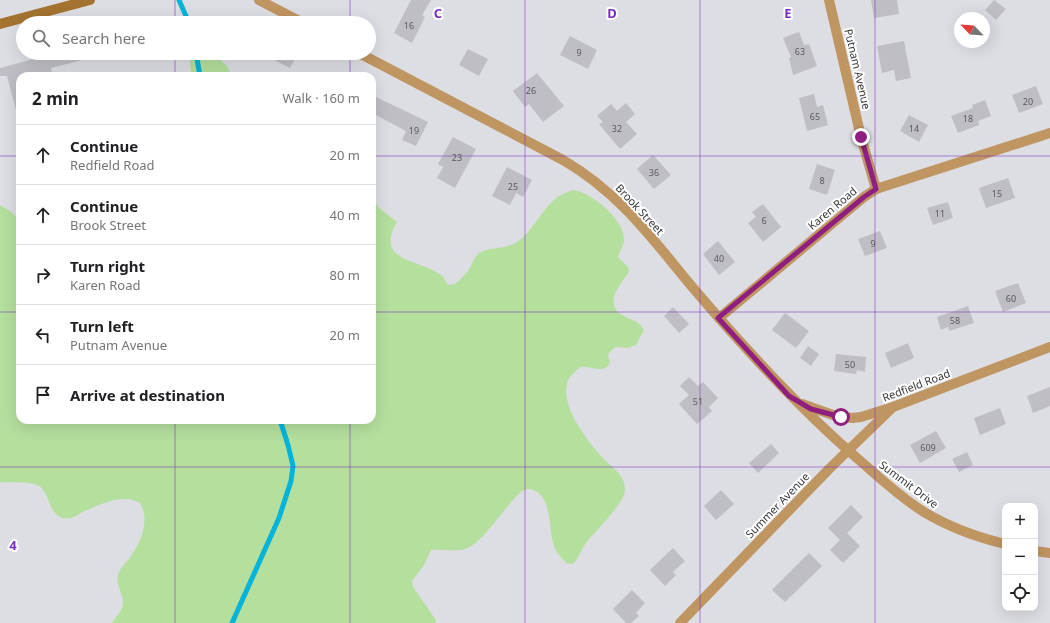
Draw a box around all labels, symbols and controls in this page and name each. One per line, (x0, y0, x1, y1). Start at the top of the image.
text: C (434, 4, 442, 22)
text: D (607, 4, 617, 22)
text: E (784, 4, 792, 22)
north arrow (954, 12, 990, 48)
search box (16, 16, 376, 60)
house number: 16 (404, 19, 414, 32)
icon: search (30, 27, 52, 49)
street label: Putnam Avenue (841, 27, 875, 111)
text: Search here (62, 28, 145, 48)
house number: 63 (795, 45, 805, 58)
house number: 9 (576, 46, 582, 59)
house number: 26 (526, 84, 536, 97)
text: 2 min (32, 87, 79, 110)
text: Walk · 160 m (282, 89, 360, 107)
house number: 20 (1023, 95, 1033, 108)
house number: 65 (810, 110, 820, 123)
house number: 18 (963, 112, 973, 125)
house number: 32 (612, 122, 622, 135)
house number: 14 (909, 122, 919, 135)
house number: 19 (409, 124, 419, 137)
route end (852, 128, 870, 146)
text: Continue (70, 136, 138, 156)
icon: ahead (32, 144, 54, 166)
text: 20 m (330, 146, 360, 164)
house number: 23 (452, 151, 462, 164)
text: Redfield Road (70, 156, 155, 174)
house number: 36 (649, 166, 659, 179)
house number: 8 (819, 174, 825, 187)
house number: 25 (508, 180, 518, 193)
street label: Brook Street (613, 180, 667, 238)
street label: Karen Road (804, 183, 860, 233)
house number: 15 (992, 187, 1002, 200)
text: Continue (70, 196, 138, 216)
icon: ahead (32, 204, 54, 226)
text: 40 m (330, 206, 360, 224)
house number: 11 (935, 207, 945, 220)
house number: 6 (761, 214, 767, 227)
text: Brook Street (70, 216, 146, 234)
house number: 9 (870, 237, 876, 250)
house number: 40 (714, 252, 724, 265)
text: Turn right (70, 256, 145, 276)
icon: right (32, 264, 54, 286)
text: 80 m (330, 266, 360, 284)
text: Karen Road (70, 276, 140, 294)
house number: 60 (1006, 292, 1016, 305)
house number: 58 (950, 314, 960, 327)
text: Turn left (70, 316, 134, 336)
icon: left (32, 324, 54, 346)
text: 20 m (330, 326, 360, 344)
text: Putnam Avenue (70, 336, 167, 354)
house number: 50 (845, 358, 855, 371)
street label: Redfield Road (880, 365, 952, 405)
icon: arrive (32, 384, 54, 406)
text: Arrive at destination (70, 385, 225, 405)
house number: 51 (693, 395, 703, 408)
route start (832, 408, 850, 426)
house number: 609 (920, 441, 936, 454)
street label: Summit Drive (876, 457, 942, 511)
street label: Summer Avenue (742, 469, 812, 541)
map controls (1002, 503, 1038, 611)
button: + (1002, 503, 1038, 539)
text: 4 (9, 536, 17, 554)
button: − (1002, 539, 1038, 575)
button: locate (1002, 575, 1038, 611)

